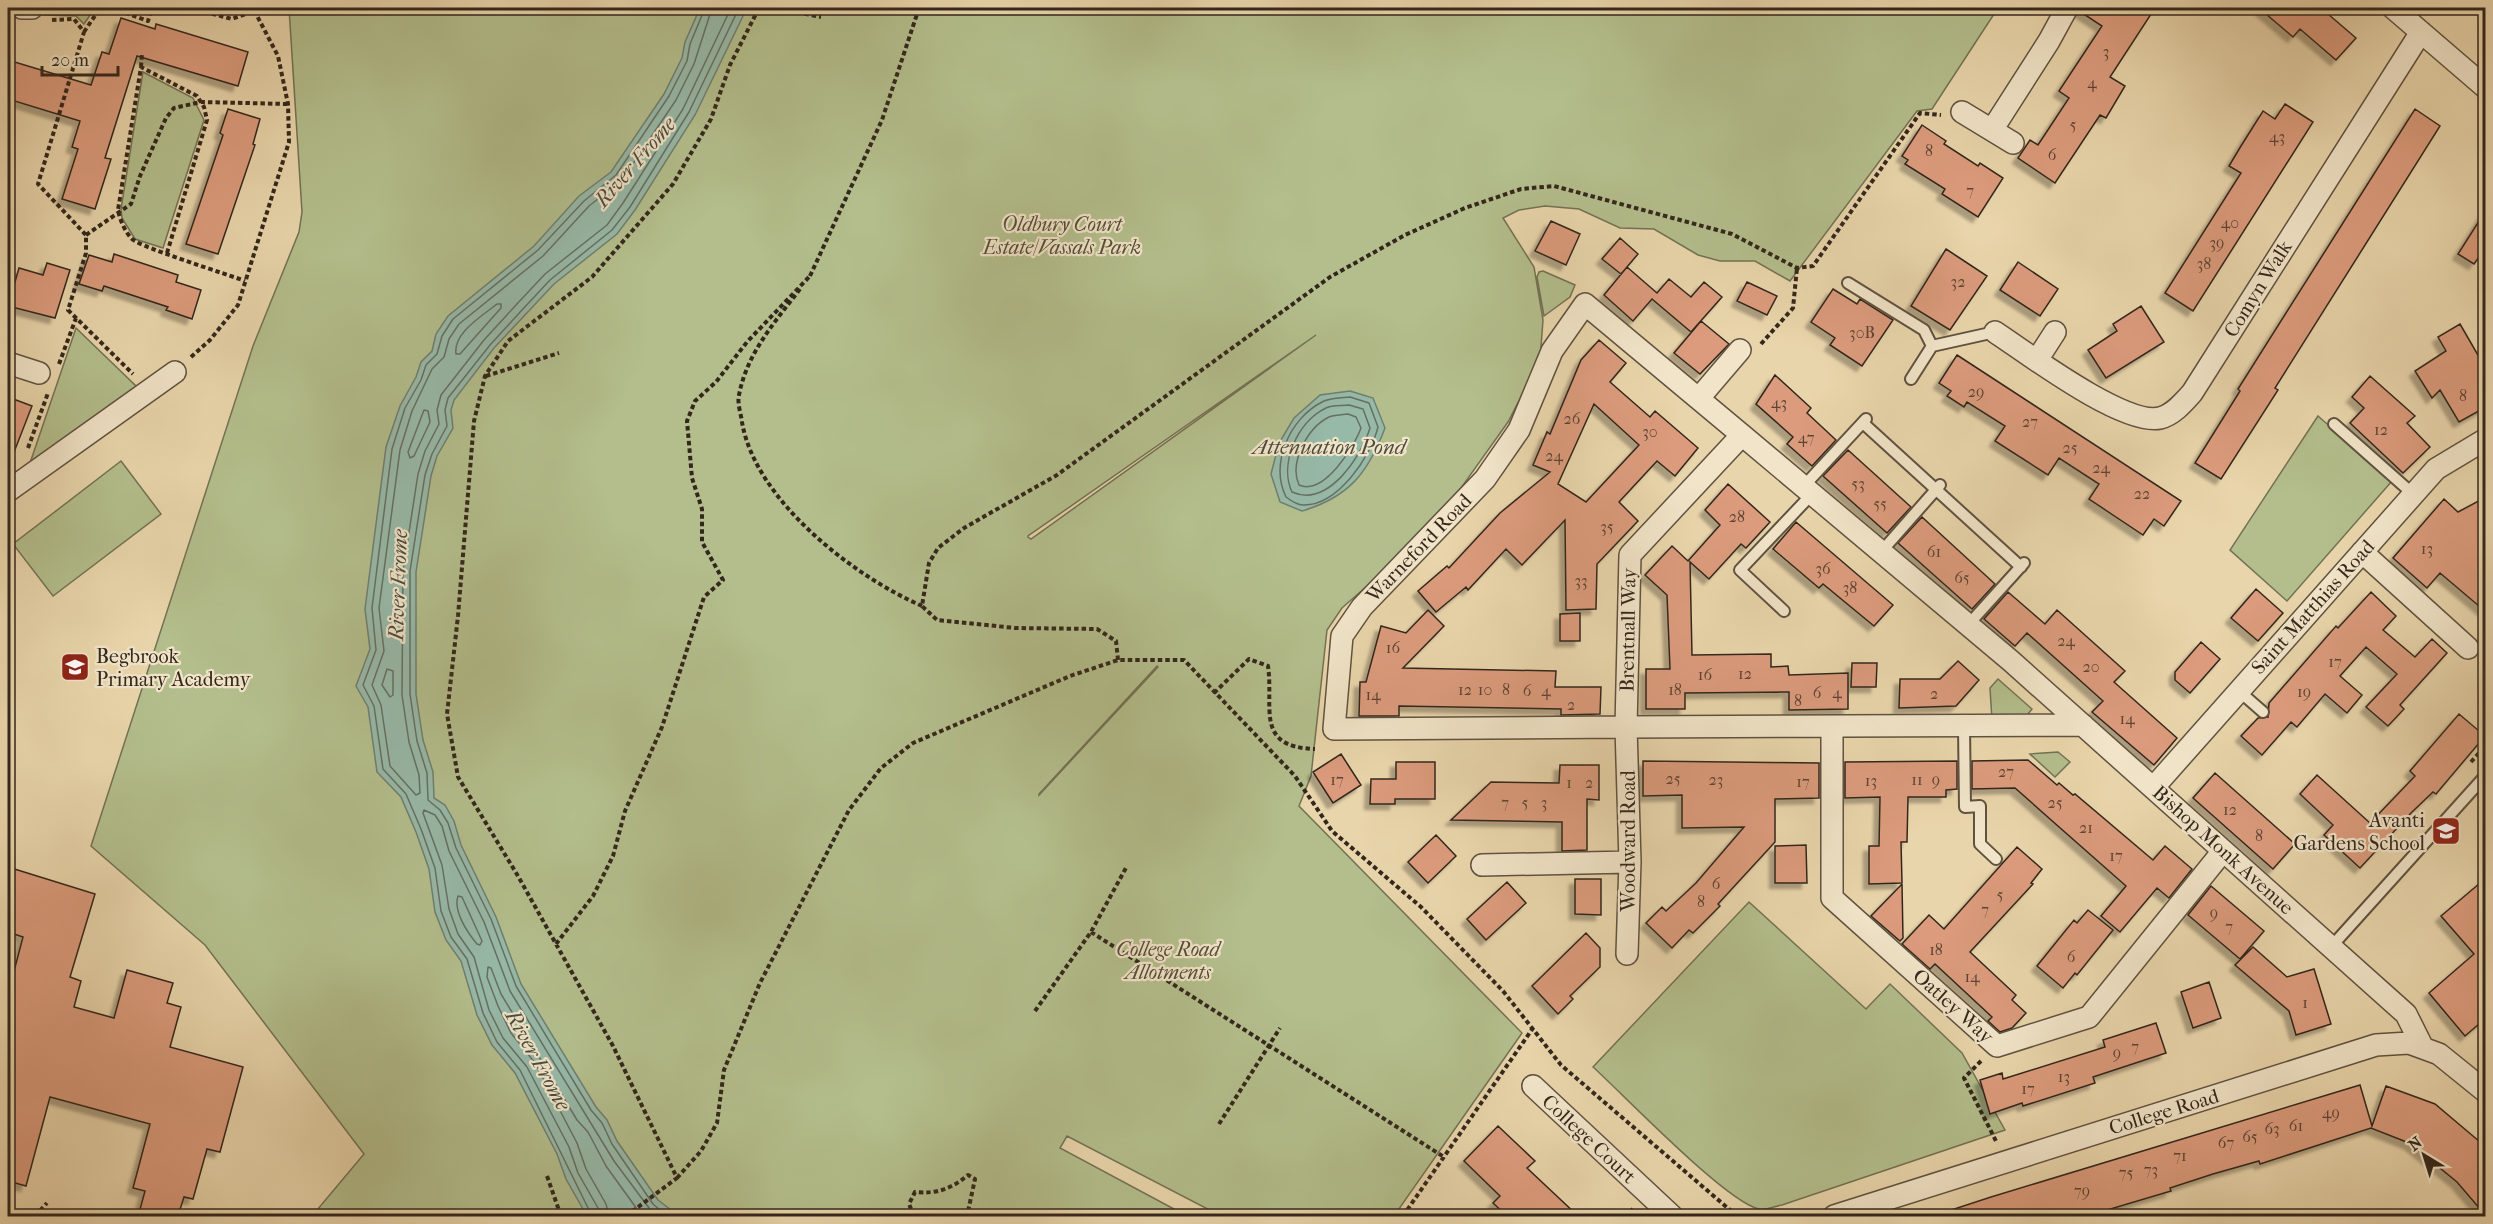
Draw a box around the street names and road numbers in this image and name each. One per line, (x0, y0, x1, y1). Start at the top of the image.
street label: Comyn Walk (2219, 236, 2297, 341)
street label: Warneford Road (1361, 488, 1477, 608)
street label: Saint Matthias Road (2247, 534, 2380, 679)
street label: Brentnall Way (1615, 566, 1641, 692)
street label: Woodward Road (1617, 769, 1640, 913)
street label: Bishop Monk Avenue (2148, 781, 2298, 919)
street label: Oatley Way (1908, 964, 1999, 1049)
street label: College Road (2106, 1084, 2223, 1140)
street label: College Court (1537, 1090, 1641, 1188)

